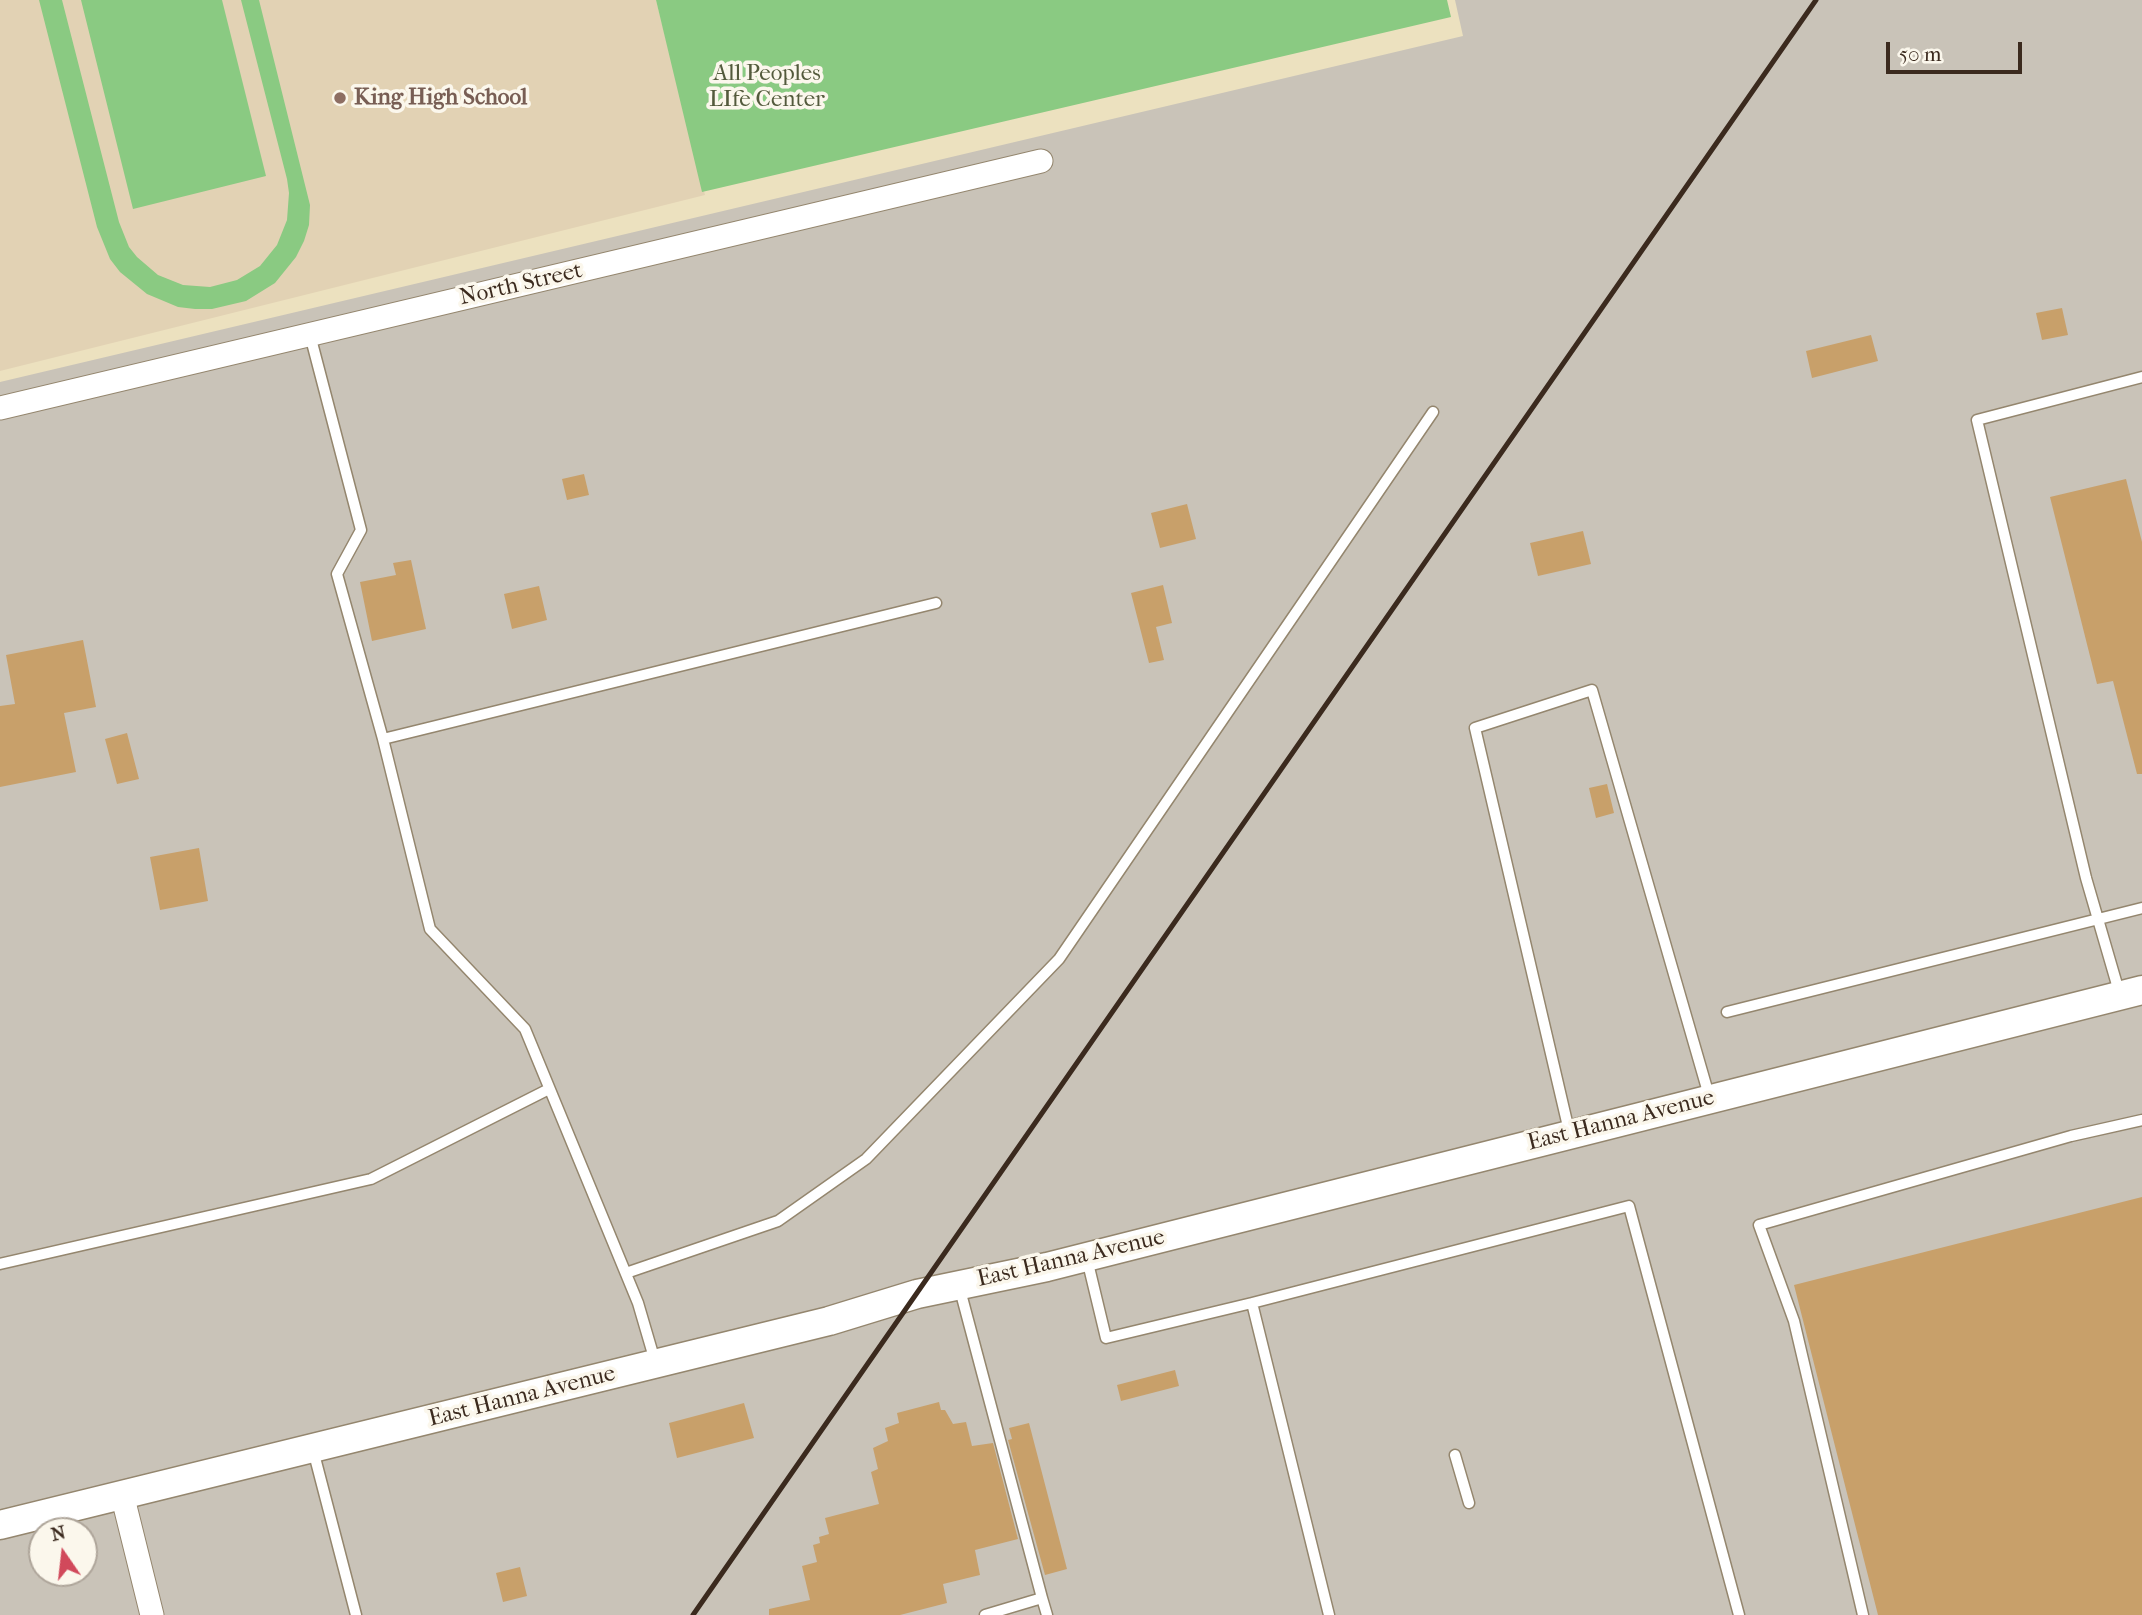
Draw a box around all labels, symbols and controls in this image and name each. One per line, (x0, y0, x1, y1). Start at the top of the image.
scale bar (1890, 28, 2026, 72)
text: 50 m (1899, 42, 1942, 66)
park label: All Peoples LIfe Center (709, 60, 825, 114)
place label: King High School (354, 84, 527, 112)
marker: King High School (332, 90, 348, 106)
street label: North Street (457, 257, 585, 313)
street label: East Hanna Avenue (1525, 1084, 1717, 1158)
street label: East Hanna Avenue (975, 1224, 1167, 1294)
street label: East Hanna Avenue (426, 1360, 618, 1434)
north arrow (28, 1517, 98, 1587)
text: N (49, 1521, 68, 1546)

